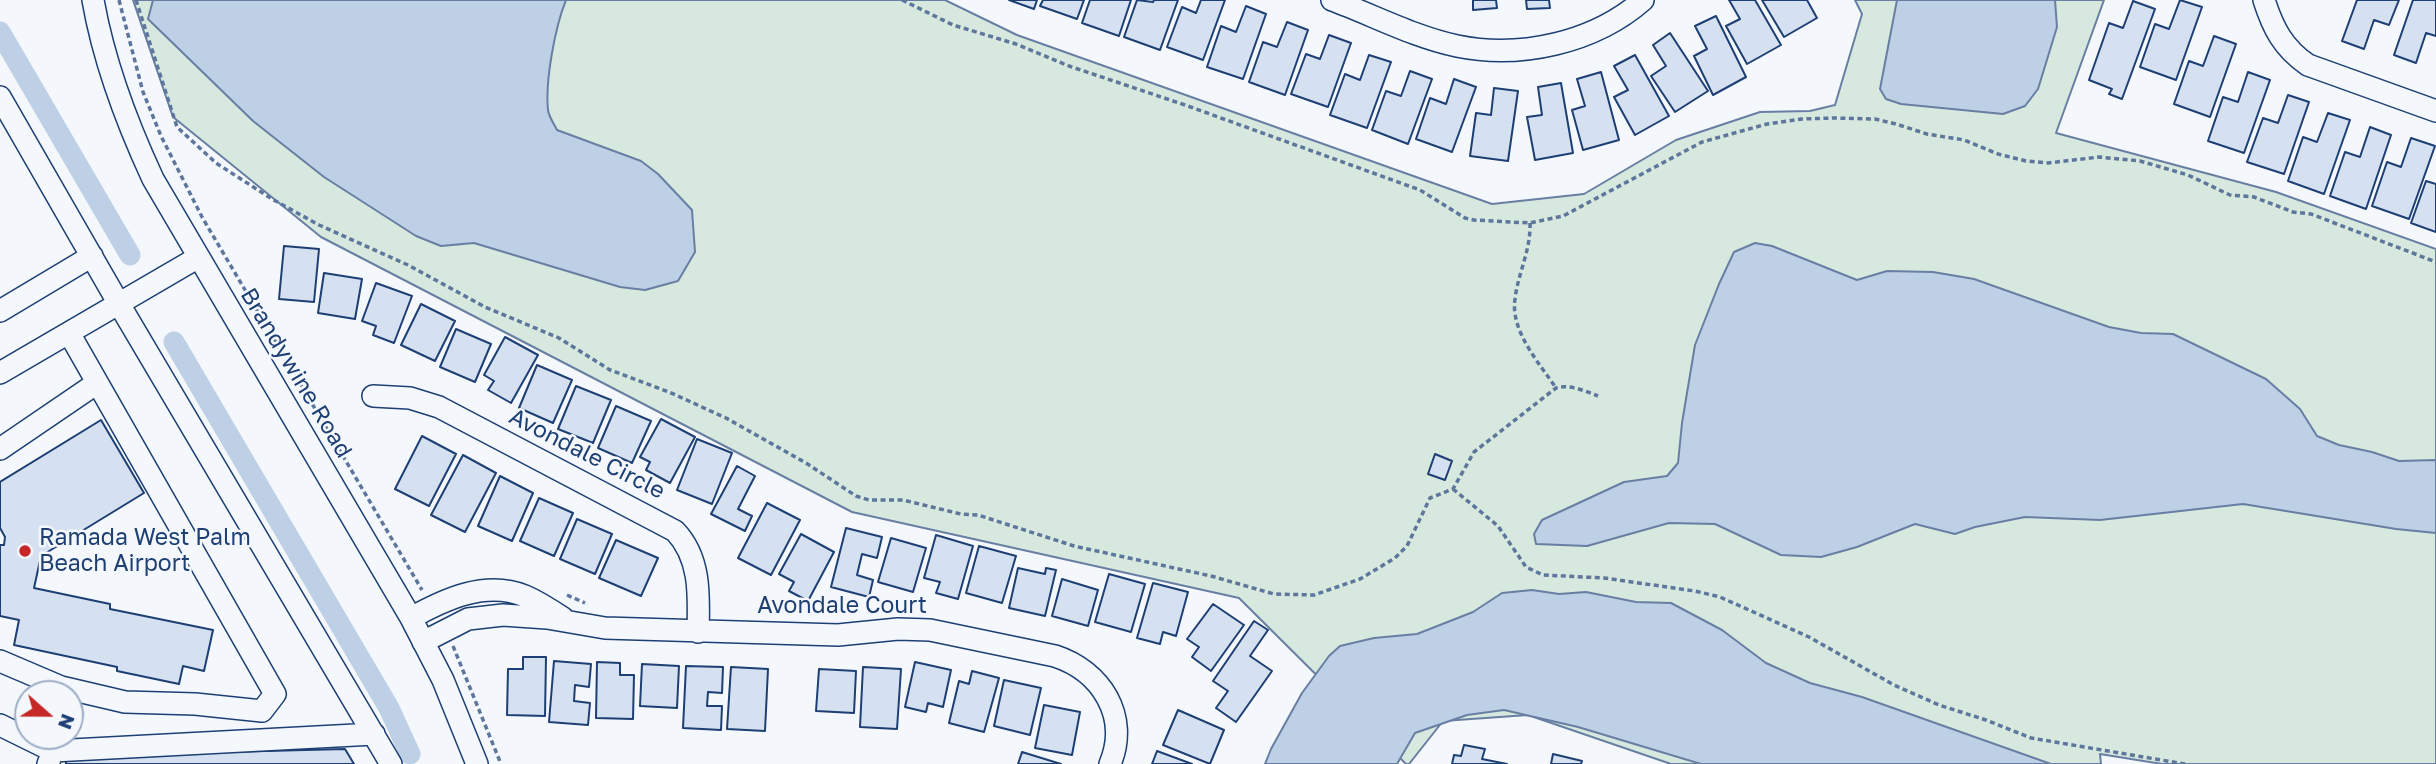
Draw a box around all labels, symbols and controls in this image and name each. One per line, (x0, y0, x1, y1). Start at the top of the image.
street label: Brandywine Road (234, 283, 358, 463)
street label: Avondale Circle (504, 403, 670, 505)
place label: Ramada West Palm Beach Airport (39, 524, 251, 578)
marker: Ramada West Palm Beach Airport (17, 543, 33, 559)
street label: Avondale Court (757, 592, 927, 620)
north arrow (14, 680, 84, 750)
text: N (54, 711, 81, 733)

